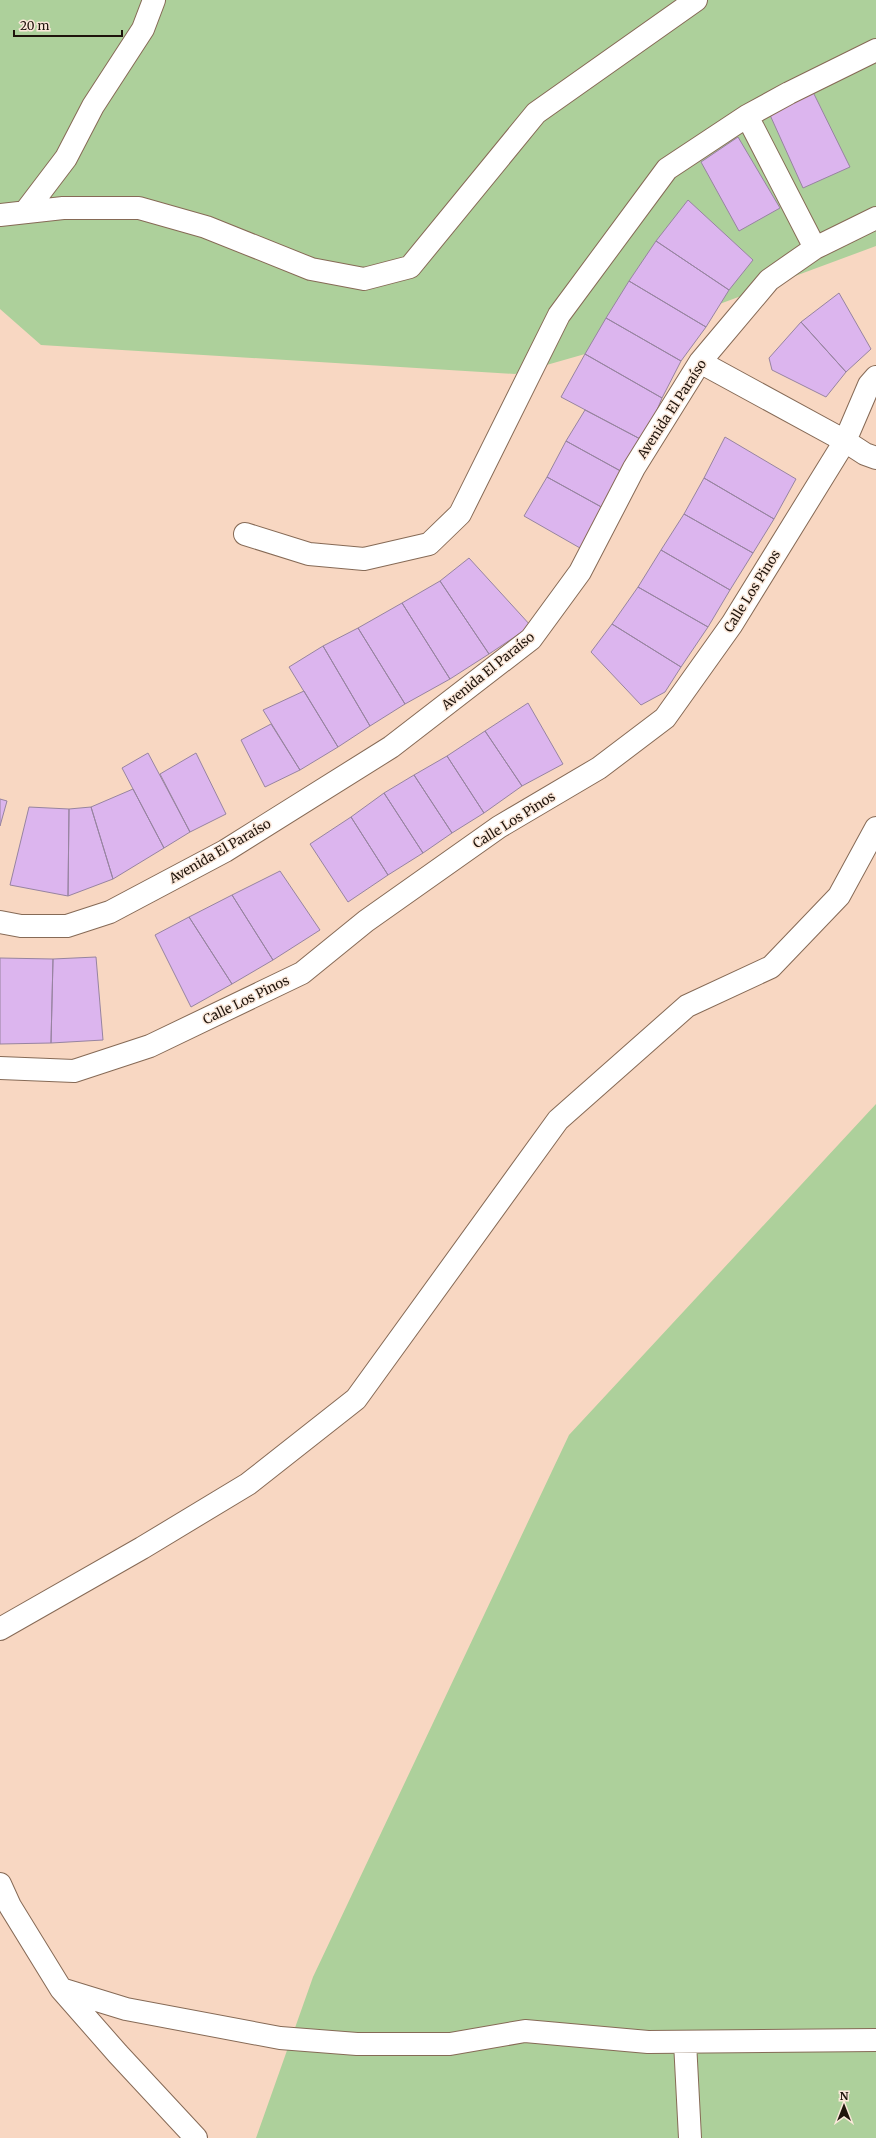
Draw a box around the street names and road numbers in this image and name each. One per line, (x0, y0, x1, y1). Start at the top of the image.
street label: Avenida El Paraíso (633, 356, 711, 463)
street label: Calle Los Pinos (720, 547, 784, 635)
street label: Avenida El Paraíso (437, 628, 538, 714)
street label: Calle Los Pinos (470, 788, 558, 852)
street label: Avenida El Paraíso (165, 815, 274, 888)
street label: Calle Los Pinos (200, 972, 292, 1028)

